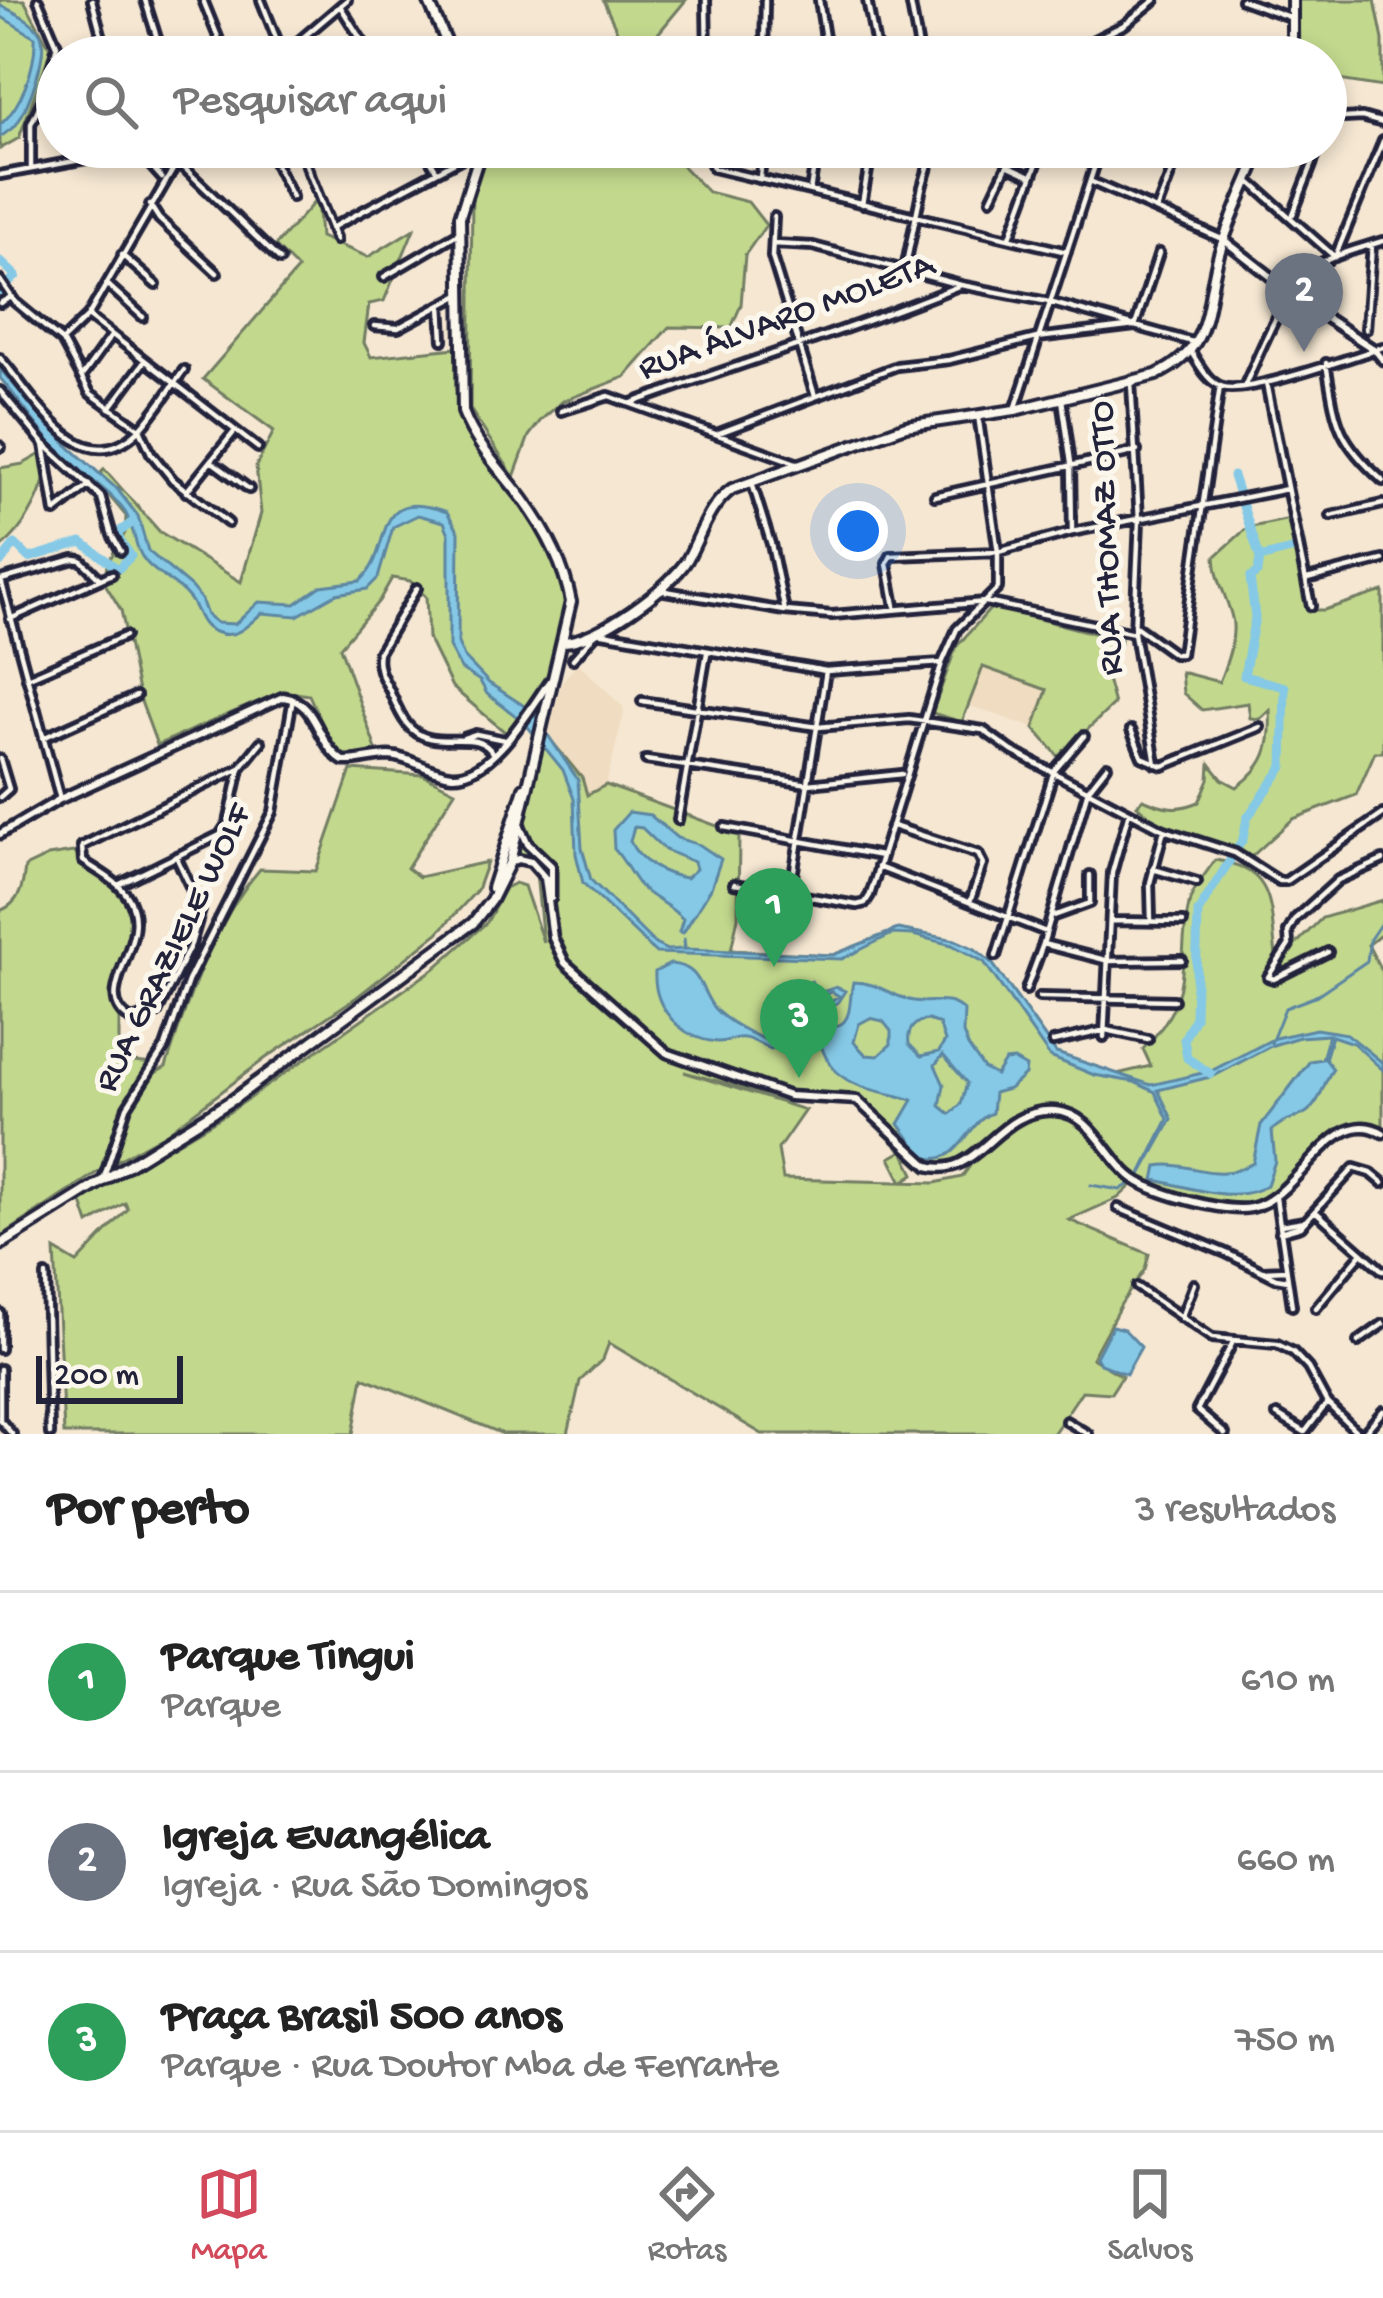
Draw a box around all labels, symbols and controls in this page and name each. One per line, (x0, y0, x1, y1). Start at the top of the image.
search box (36, 36, 1347, 168)
icon: search (78, 69, 144, 135)
text: Pesquisar aqui (174, 76, 447, 129)
street label: RUA ÁLVARO MOLETA (633, 245, 942, 392)
pin: 2 (1265, 253, 1343, 352)
street label: RUA THOMAZ OTTO (1083, 400, 1135, 676)
your location (828, 501, 888, 561)
street label: RUA GRAZIELE WOLF (87, 797, 264, 1100)
pin: 1 (735, 868, 813, 967)
pin: 3 (760, 979, 838, 1078)
scale bar (36, 1350, 183, 1403)
text: 200 m (54, 1358, 139, 1396)
text: Por perto (48, 1482, 250, 1542)
text: 3 resultados (1135, 1489, 1335, 1535)
text: Parque Tingui (162, 1632, 415, 1685)
text: 1 (79, 1659, 95, 1705)
text: 610 m (1240, 1659, 1335, 1705)
text: Parque (162, 1685, 281, 1731)
text: Igreja Evangélica (162, 1812, 489, 1865)
text: 2 (77, 1839, 97, 1885)
text: 660 m (1236, 1839, 1335, 1885)
text: Igreja · Rua São Domingos (162, 1865, 587, 1911)
text: Praça Brasil 500 anos (162, 1992, 561, 2045)
text: 3 (77, 2019, 97, 2065)
text: 750 m (1235, 2019, 1335, 2065)
text: Parque · Rua Doutor Mba de Ferrante (162, 2045, 779, 2091)
tab: Mapa (191, 2161, 266, 2271)
tab: Rotas (648, 2161, 726, 2271)
tab: Salvos (1108, 2161, 1192, 2271)

